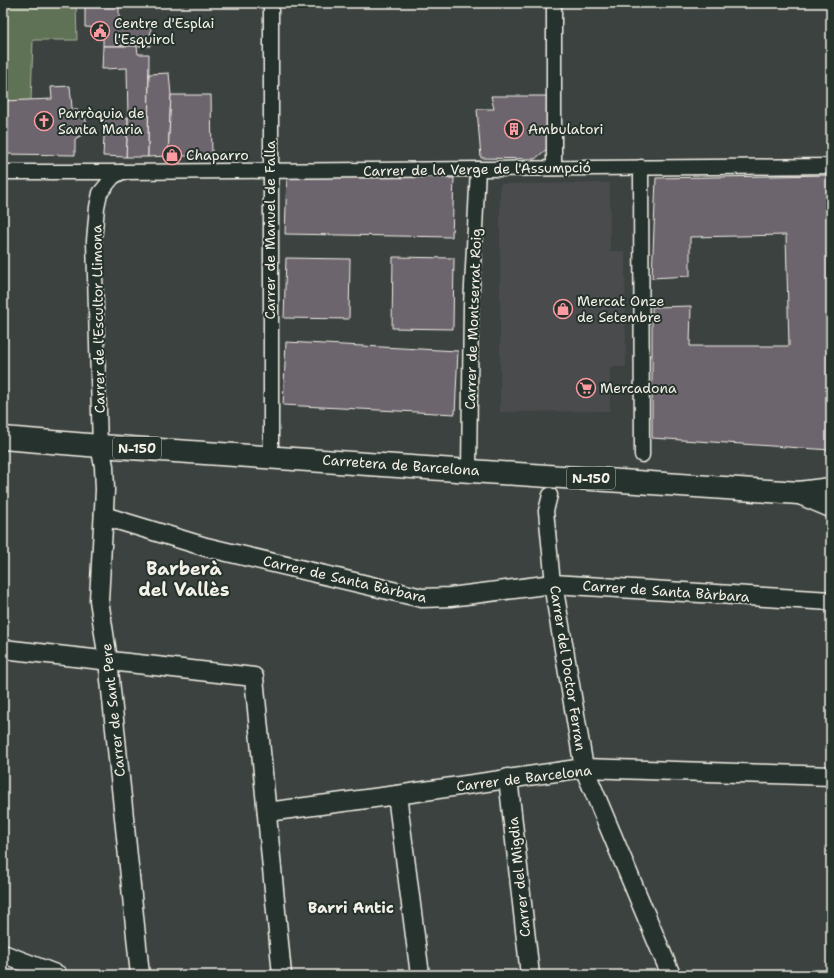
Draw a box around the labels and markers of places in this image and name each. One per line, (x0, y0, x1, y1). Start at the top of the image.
place label: Centre d'Esplai l'Esquirol (114, 14, 215, 48)
public building icon: Centre d'Esplai l'Esquirol (89, 20, 111, 42)
place label: Parròquia de Santa Maria (58, 104, 145, 138)
church icon: Parròquia de Santa Maria (33, 110, 55, 132)
building icon: Ambulatori (503, 118, 525, 140)
place label: Ambulatori (528, 120, 603, 138)
shop icon: Chaparro (161, 144, 183, 166)
place label: Chaparro (186, 146, 249, 164)
place label: Mercat Onze de Setembre (577, 292, 665, 326)
shop icon: Mercat Onze de Setembre (552, 298, 574, 320)
supermarket icon: Mercadona (575, 377, 597, 399)
place label: Mercadona (600, 379, 677, 397)

